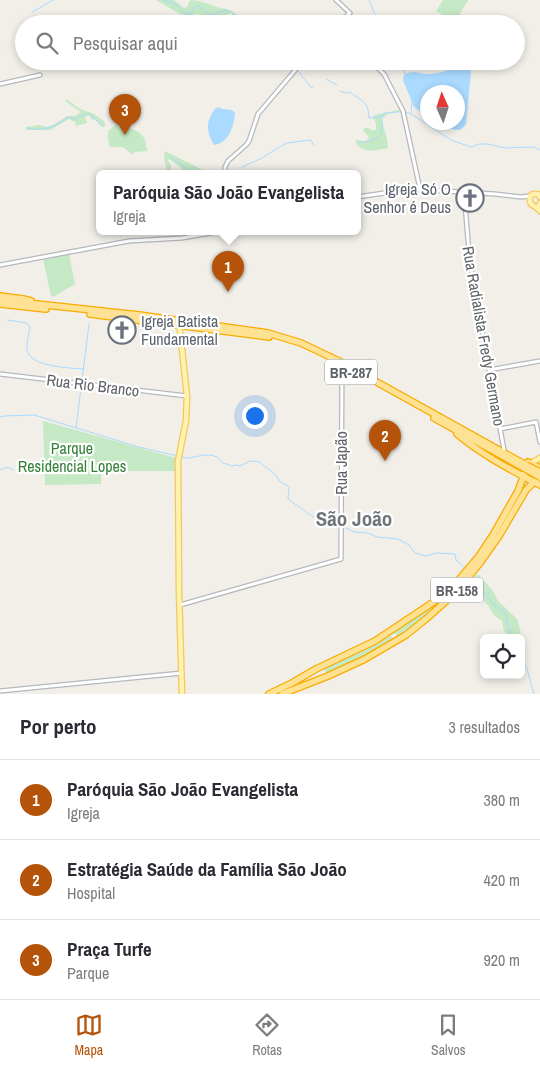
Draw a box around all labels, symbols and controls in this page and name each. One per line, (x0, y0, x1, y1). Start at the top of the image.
search box (15, 15, 525, 70)
icon: search (33, 29, 61, 57)
text: Pesquisar aqui (73, 30, 178, 56)
north arrow (420, 85, 465, 130)
pin: 3 (109, 94, 141, 135)
popup (96, 170, 361, 235)
place label: Igreja Só O Senhor é Deus (363, 178, 451, 218)
text: Paróquia São João Evangelista (113, 179, 344, 205)
church icon: Igreja Só O Senhor é Deus (455, 183, 485, 213)
text: Igreja (113, 205, 146, 227)
street label: Rua Radialista Fredy Germano (457, 244, 511, 428)
pin: 1 (212, 251, 244, 292)
place label: Igreja Batista Fundamental (141, 310, 219, 350)
church icon: Igreja Batista Fundamental (107, 315, 137, 345)
road number: BR-287 (325, 360, 377, 384)
street label: Rua Rio Branco (45, 368, 141, 402)
your location (242, 403, 268, 429)
pin: 2 (369, 420, 401, 461)
street label: Rua Japão (330, 431, 352, 495)
park label: Parque Residencial Lopes (18, 437, 126, 477)
district label: São João (316, 504, 392, 533)
road number: BR-158 (431, 578, 483, 602)
map controls (480, 634, 525, 679)
button: locate (480, 634, 525, 679)
text: Por perto (20, 712, 97, 741)
text: 3 resultados (449, 716, 520, 738)
text: Paróquia São João Evangelista (67, 776, 298, 802)
text: 1 (32, 789, 40, 811)
text: 380 m (484, 789, 520, 811)
text: Igreja (67, 802, 100, 824)
text: Estratégia Saúde da Família São João (67, 856, 347, 882)
text: 2 (32, 869, 40, 891)
text: 420 m (484, 869, 520, 891)
text: Hospital (67, 882, 115, 904)
text: Praça Turfe (67, 936, 152, 962)
text: 3 (32, 949, 40, 971)
text: 920 m (484, 949, 520, 971)
text: Parque (67, 962, 109, 984)
tab: Mapa (74, 1011, 103, 1059)
tab: Rotas (252, 1011, 282, 1059)
tab: Salvos (431, 1011, 466, 1059)

